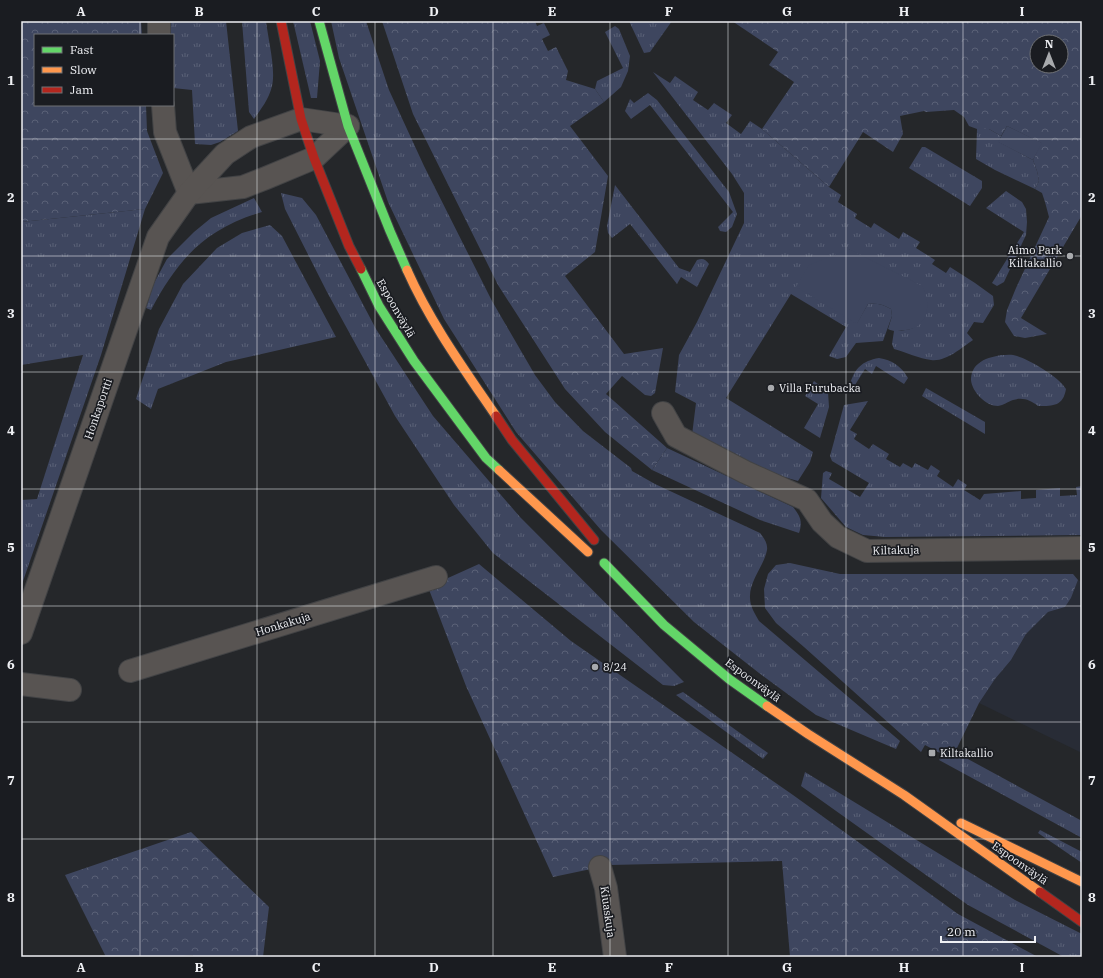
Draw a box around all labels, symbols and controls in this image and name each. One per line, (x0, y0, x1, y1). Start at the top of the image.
text: A (76, 3, 86, 20)
text: B (194, 3, 204, 20)
text: C (312, 3, 321, 20)
text: D (429, 3, 439, 20)
text: E (548, 3, 556, 20)
text: F (665, 3, 673, 20)
text: G (782, 3, 792, 20)
text: H (899, 3, 910, 20)
text: I (1020, 3, 1025, 20)
legend (34, 34, 174, 106)
north arrow (1029, 34, 1069, 74)
text: N (1045, 37, 1054, 51)
text: Fast (70, 42, 94, 57)
text: Slow (70, 62, 97, 77)
text: 1 (7, 72, 15, 89)
text: 1 (1088, 72, 1096, 89)
text: Jam (70, 82, 94, 97)
text: 2 (7, 189, 15, 206)
text: 2 (1088, 189, 1096, 206)
place label: Aimo Park Kiltakallio (1008, 243, 1063, 270)
marker: Aimo Park Kiltakallio (1065, 251, 1075, 261)
street label: Espoonväylä (374, 276, 418, 340)
text: 3 (7, 305, 15, 322)
text: 3 (1088, 305, 1096, 322)
street label: Honkaportti (81, 376, 115, 441)
place label: Villa Furubacka (779, 381, 861, 395)
marker: Villa Furubacka (766, 383, 776, 393)
text: 4 (7, 422, 15, 439)
text: 4 (1088, 422, 1096, 439)
text: 5 (7, 539, 15, 556)
text: 5 (1088, 539, 1096, 556)
street label: Kiltakuja (872, 543, 920, 557)
street label: Honkakuja (254, 609, 312, 639)
street label: Espoonväylä (722, 655, 784, 705)
text: 6 (7, 656, 15, 673)
text: 6 (1088, 656, 1096, 673)
place label: 8/24 (603, 660, 627, 674)
marker: 8/24 (590, 662, 600, 672)
place label: Kiltakallio (940, 746, 993, 760)
marker: Kiltakallio (927, 748, 937, 758)
text: 7 (7, 772, 15, 789)
text: 7 (1088, 772, 1096, 789)
street label: Espoonväylä (989, 838, 1051, 888)
street label: Kiuaskuja (597, 885, 619, 939)
text: 8 (7, 889, 15, 906)
text: 8 (1088, 889, 1096, 906)
scale bar (941, 918, 1035, 944)
text: 20 m (947, 924, 976, 939)
text: A (76, 959, 86, 976)
text: B (194, 959, 204, 976)
text: C (312, 959, 321, 976)
text: D (429, 959, 439, 976)
text: E (548, 959, 556, 976)
text: F (665, 959, 673, 976)
text: G (782, 959, 792, 976)
text: H (899, 959, 910, 976)
text: I (1020, 959, 1025, 976)

